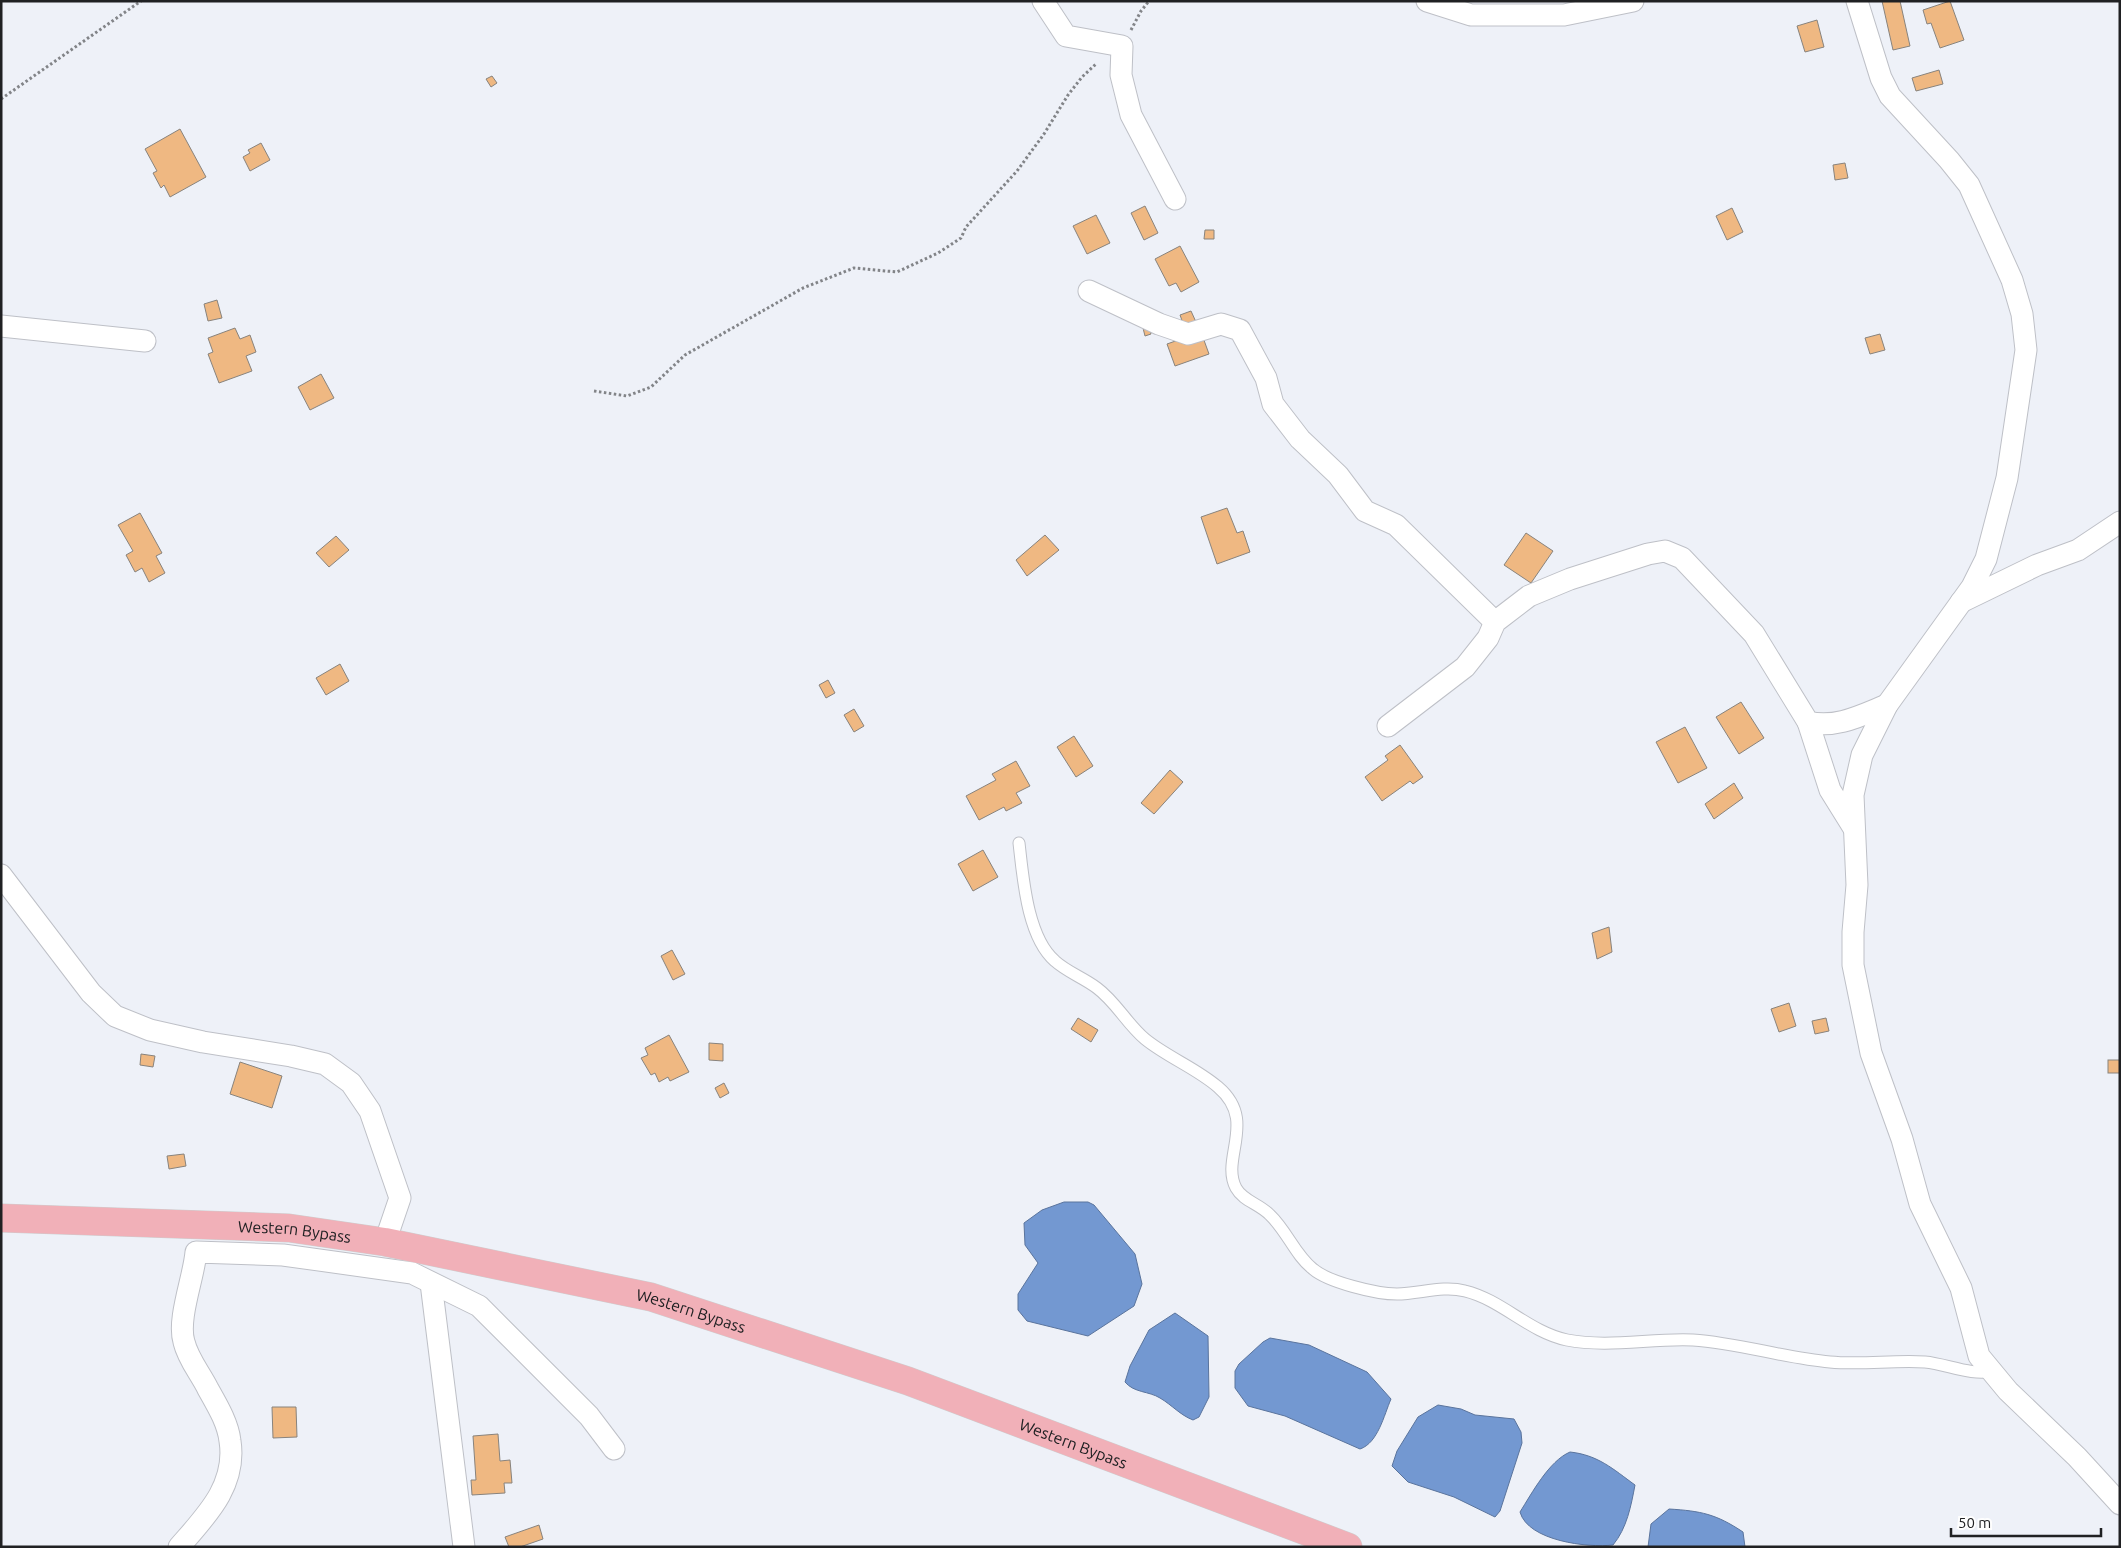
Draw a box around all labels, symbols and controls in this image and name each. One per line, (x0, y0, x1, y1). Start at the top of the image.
street label: Western Bypass (238, 1217, 352, 1246)
street label: Western Bypass (635, 1285, 748, 1336)
street label: Western Bypass (1017, 1415, 1130, 1472)
scale bar (1951, 1506, 2101, 1538)
text: 50 m (1958, 1514, 1991, 1531)

